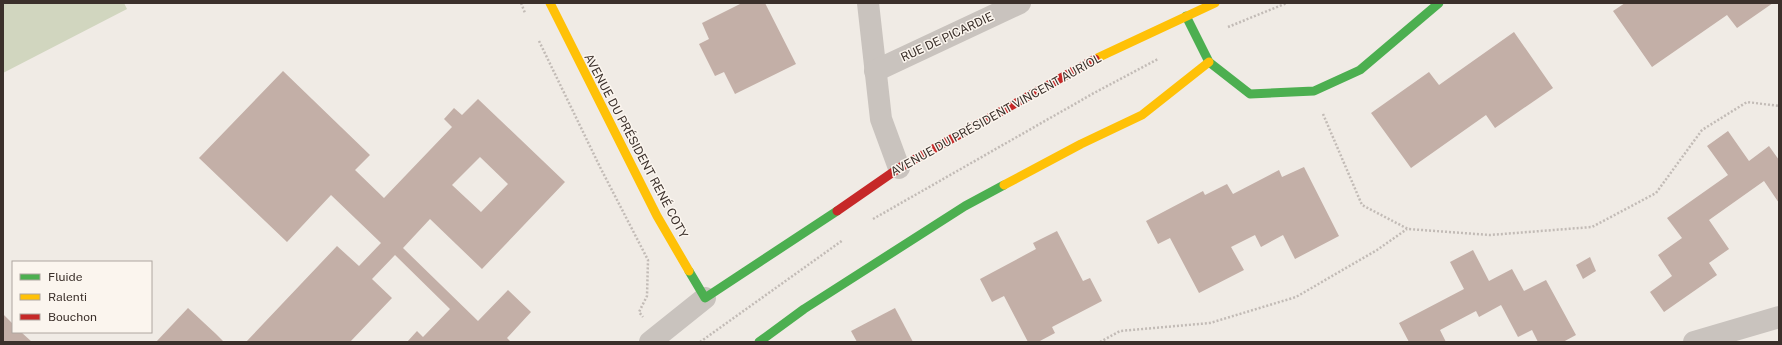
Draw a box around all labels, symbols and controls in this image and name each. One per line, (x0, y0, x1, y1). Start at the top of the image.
street label: RUE DE PICARDIE (899, 9, 995, 65)
street label: AVENUE DU PRÉSIDENT RENÉ COTY (581, 51, 691, 241)
street label: AVENUE DU PRÉSIDENT VINCENT AURIOL (888, 51, 1104, 179)
legend (12, 261, 152, 333)
text: Fluide (48, 270, 83, 284)
text: Ralenti (48, 290, 87, 304)
text: Bouchon (48, 310, 97, 324)

